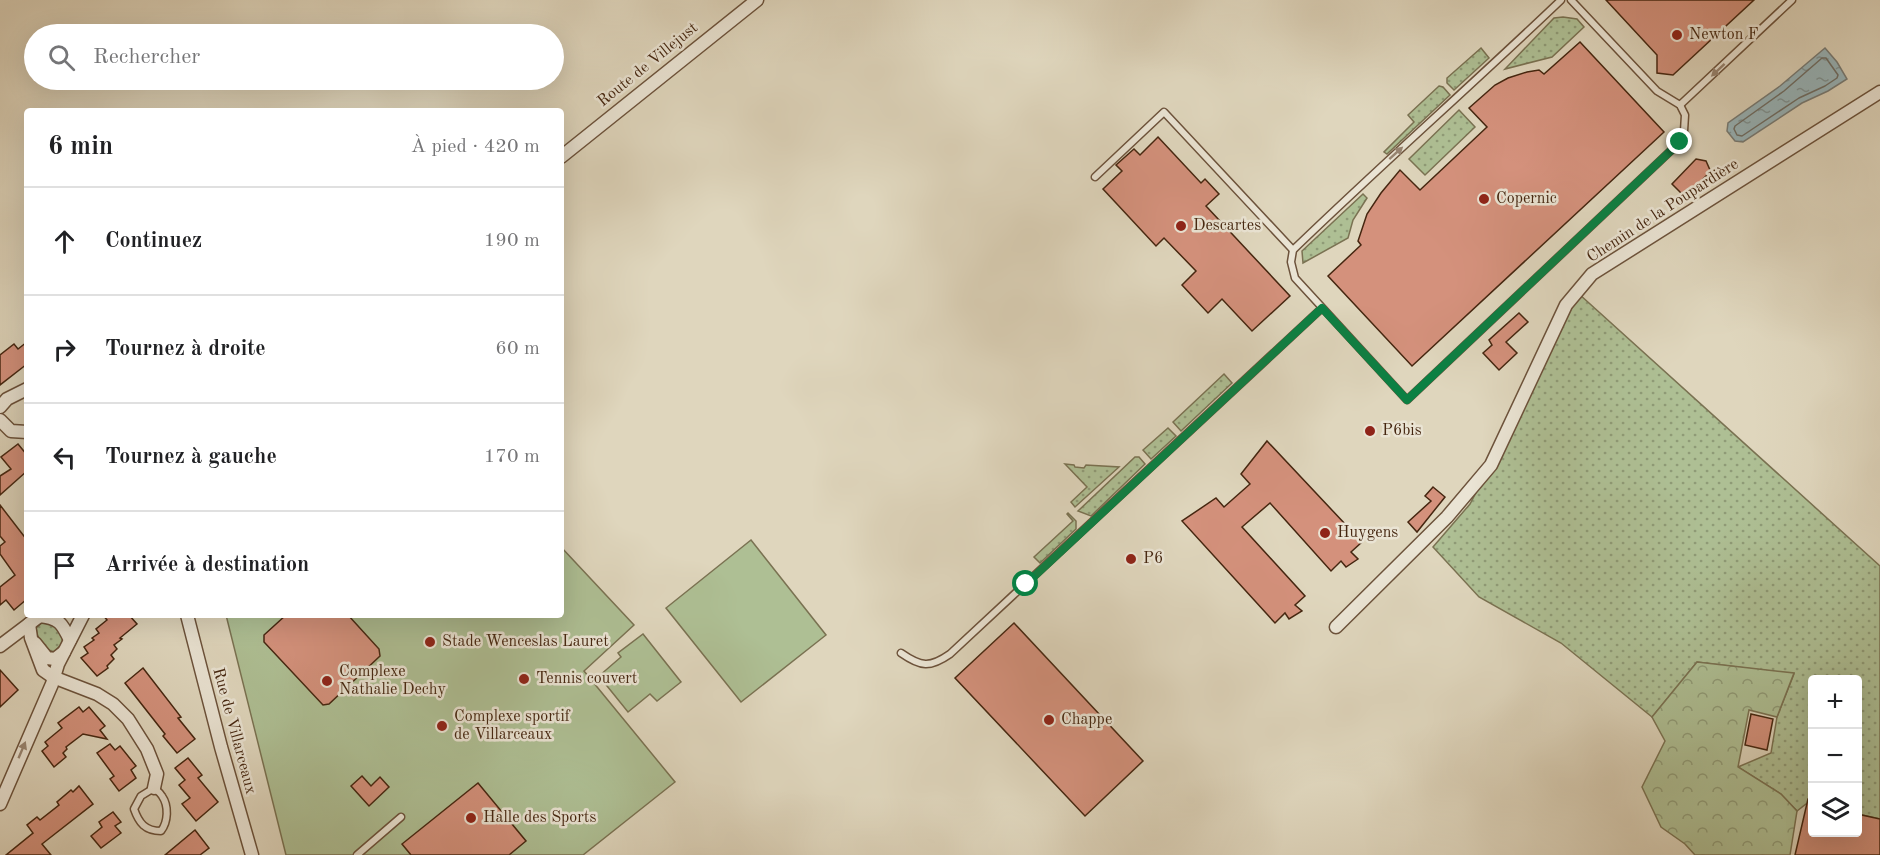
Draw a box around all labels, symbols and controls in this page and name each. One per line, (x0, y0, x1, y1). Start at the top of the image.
street label: Route de Villejust (595, 20, 701, 110)
search box (24, 24, 564, 90)
place label: Newton F (1689, 27, 1759, 43)
marker: Newton F (1670, 28, 1684, 42)
icon: search (45, 41, 78, 74)
text: Rechercher (93, 46, 200, 68)
one-way arrow (1711, 63, 1725, 77)
route end (1666, 128, 1692, 154)
text: 6 min (48, 134, 113, 160)
text: À pied · 420 m (411, 137, 540, 157)
one-way arrow (1388, 146, 1403, 160)
street label: Chemin de la Poupardière (1584, 156, 1742, 266)
place label: Copernic (1496, 191, 1557, 207)
marker: Copernic (1477, 192, 1491, 206)
place label: Descartes (1193, 218, 1261, 234)
marker: Descartes (1174, 219, 1188, 233)
icon: ahead (48, 225, 81, 258)
text: Continuez (105, 230, 202, 252)
text: 190 m (484, 231, 540, 251)
icon: right (48, 333, 81, 366)
text: Tournez à droite (105, 338, 266, 360)
text: 60 m (495, 339, 540, 359)
place label: P6bis (1382, 423, 1422, 439)
marker: P6bis (1363, 424, 1377, 438)
icon: left (48, 441, 81, 474)
text: Tournez à gauche (105, 446, 277, 468)
text: 170 m (484, 447, 540, 467)
place label: Huygens (1337, 525, 1398, 541)
marker: Huygens (1318, 526, 1332, 540)
icon: arrive (48, 549, 81, 582)
place label: P6 (1143, 551, 1163, 567)
marker: P6 (1124, 552, 1138, 566)
text: Arrivée à destination (105, 554, 309, 576)
route start (1012, 570, 1038, 596)
place label: Stade Wenceslas Lauret (442, 634, 609, 650)
marker: Stade Wenceslas Lauret (423, 635, 437, 649)
place label: Complexe Nathalie Dechy (339, 664, 446, 698)
street label: Rue de Villarceaux (209, 666, 259, 796)
place label: Tennis couvert (536, 671, 638, 687)
marker: Tennis couvert (517, 672, 531, 686)
marker: Complexe Nathalie Dechy (320, 674, 334, 688)
map controls (1808, 675, 1862, 837)
button: + (1808, 675, 1862, 729)
place label: Complexe sportif de Villarceaux (454, 709, 571, 743)
place label: Chappe (1061, 712, 1112, 728)
marker: Chappe (1042, 713, 1056, 727)
marker: Complexe sportif de Villarceaux (435, 719, 449, 733)
button: − (1808, 729, 1862, 783)
one-way arrow (18, 741, 27, 758)
button: layers (1808, 783, 1862, 837)
place label: Halle des Sports (483, 810, 596, 826)
marker: Halle des Sports (464, 811, 478, 825)

